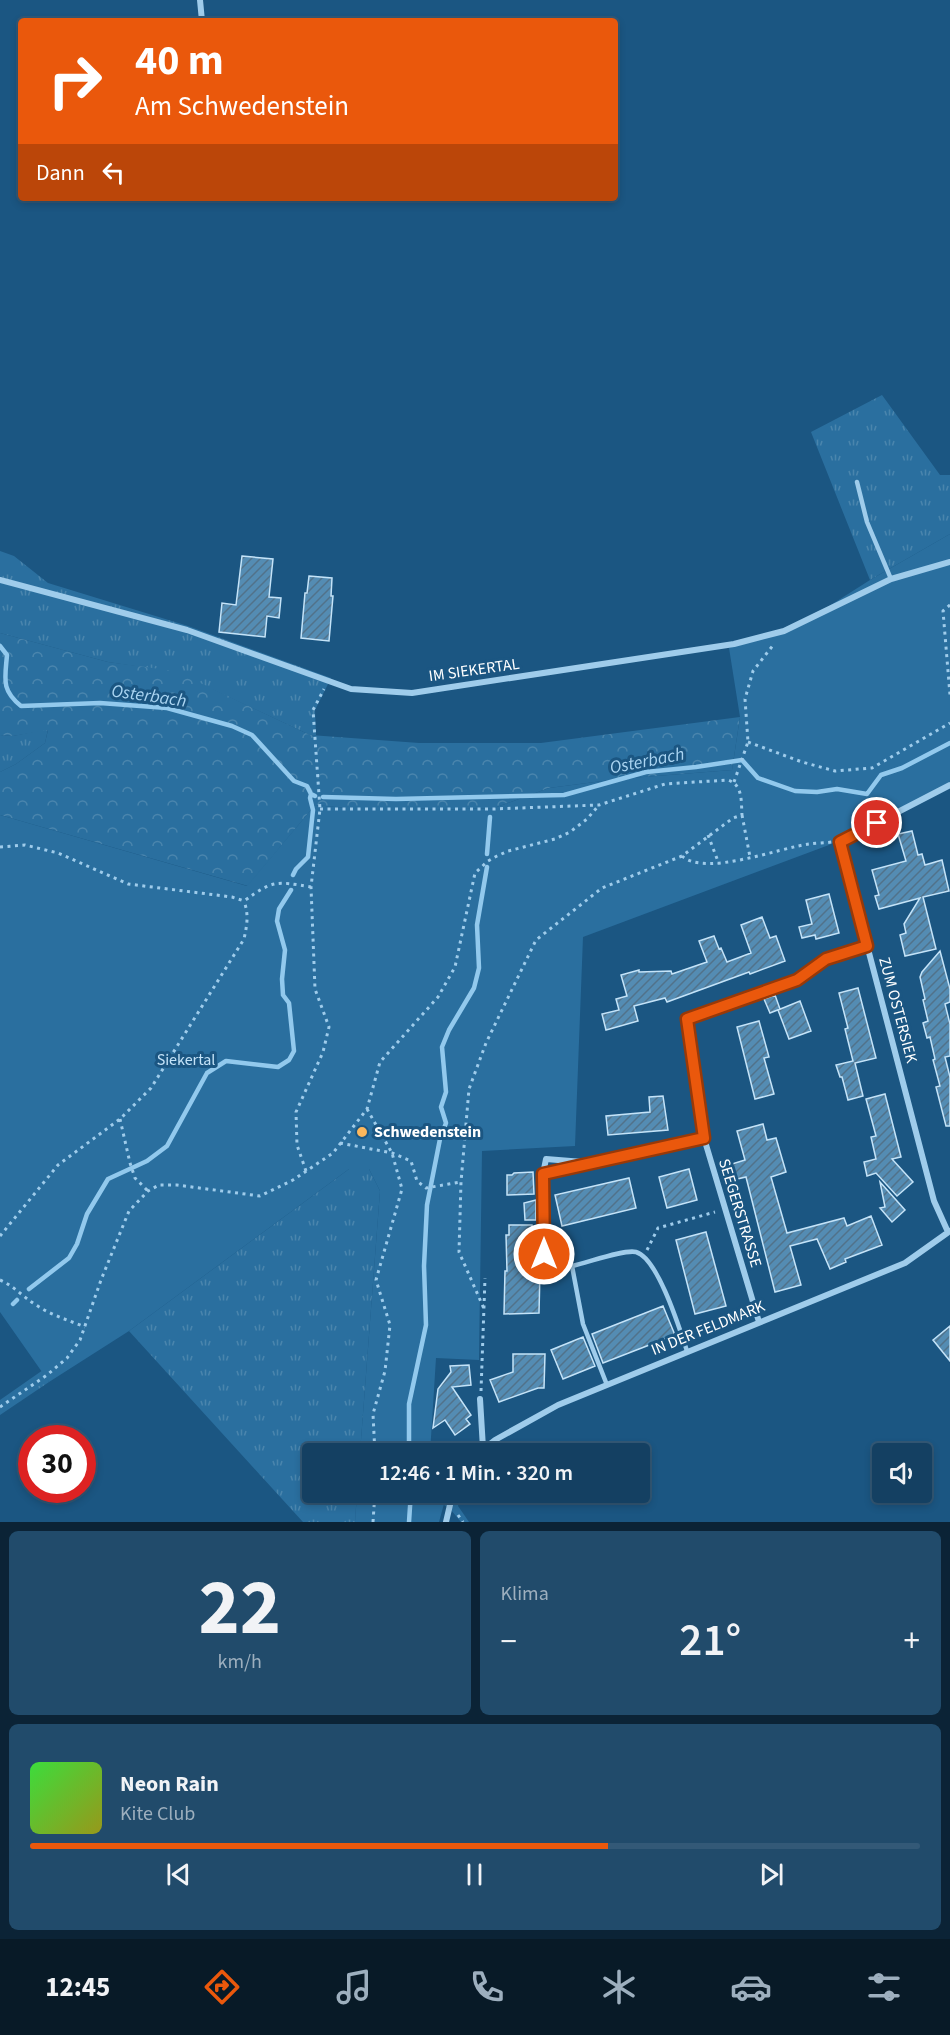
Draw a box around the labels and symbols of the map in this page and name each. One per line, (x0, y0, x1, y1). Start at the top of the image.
street label: IM SIEKERTAL (427, 653, 521, 687)
water label: Osterbach (110, 678, 188, 714)
water label: Osterbach (608, 742, 686, 780)
pin (851, 797, 902, 848)
street label: ZUM OSTERSIEK (873, 955, 923, 1066)
park label: Siekertal (157, 1049, 215, 1071)
place label: Schwedenstein (374, 1121, 481, 1143)
marker: Schwedenstein (355, 1125, 369, 1139)
street label: SEEGERSTRASSE (713, 1156, 767, 1270)
position arrow (512, 1222, 576, 1286)
street label: IN DER FELDMARK (648, 1295, 769, 1361)
speed limit sign: 30 (18, 1425, 96, 1503)

